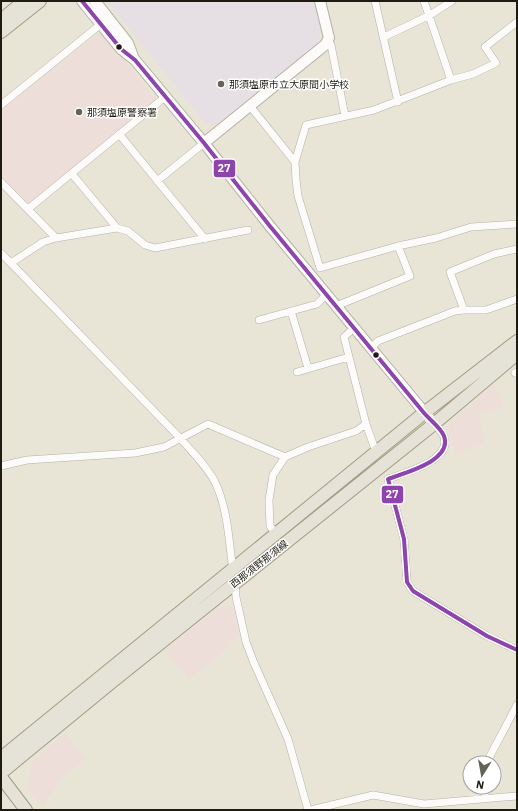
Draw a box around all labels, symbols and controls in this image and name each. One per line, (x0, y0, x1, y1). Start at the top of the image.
unlabelled marker (114, 42, 124, 52)
place label: 那須塩原市立大原間小学校 (229, 78, 349, 91)
marker: 那須塩原市立大原間小学校 (216, 79, 226, 89)
place label: 那須塩原警察署 (87, 106, 157, 119)
marker: 那須塩原警察署 (74, 107, 84, 117)
line badge: 27 (213, 159, 236, 178)
text: 27 (217, 161, 231, 175)
unlabelled marker (371, 350, 381, 360)
line badge: 27 (381, 485, 404, 504)
text: 27 (385, 487, 399, 501)
street label: 西那須野那須線 (227, 537, 291, 591)
north arrow (462, 755, 502, 795)
text: N (475, 777, 485, 792)

